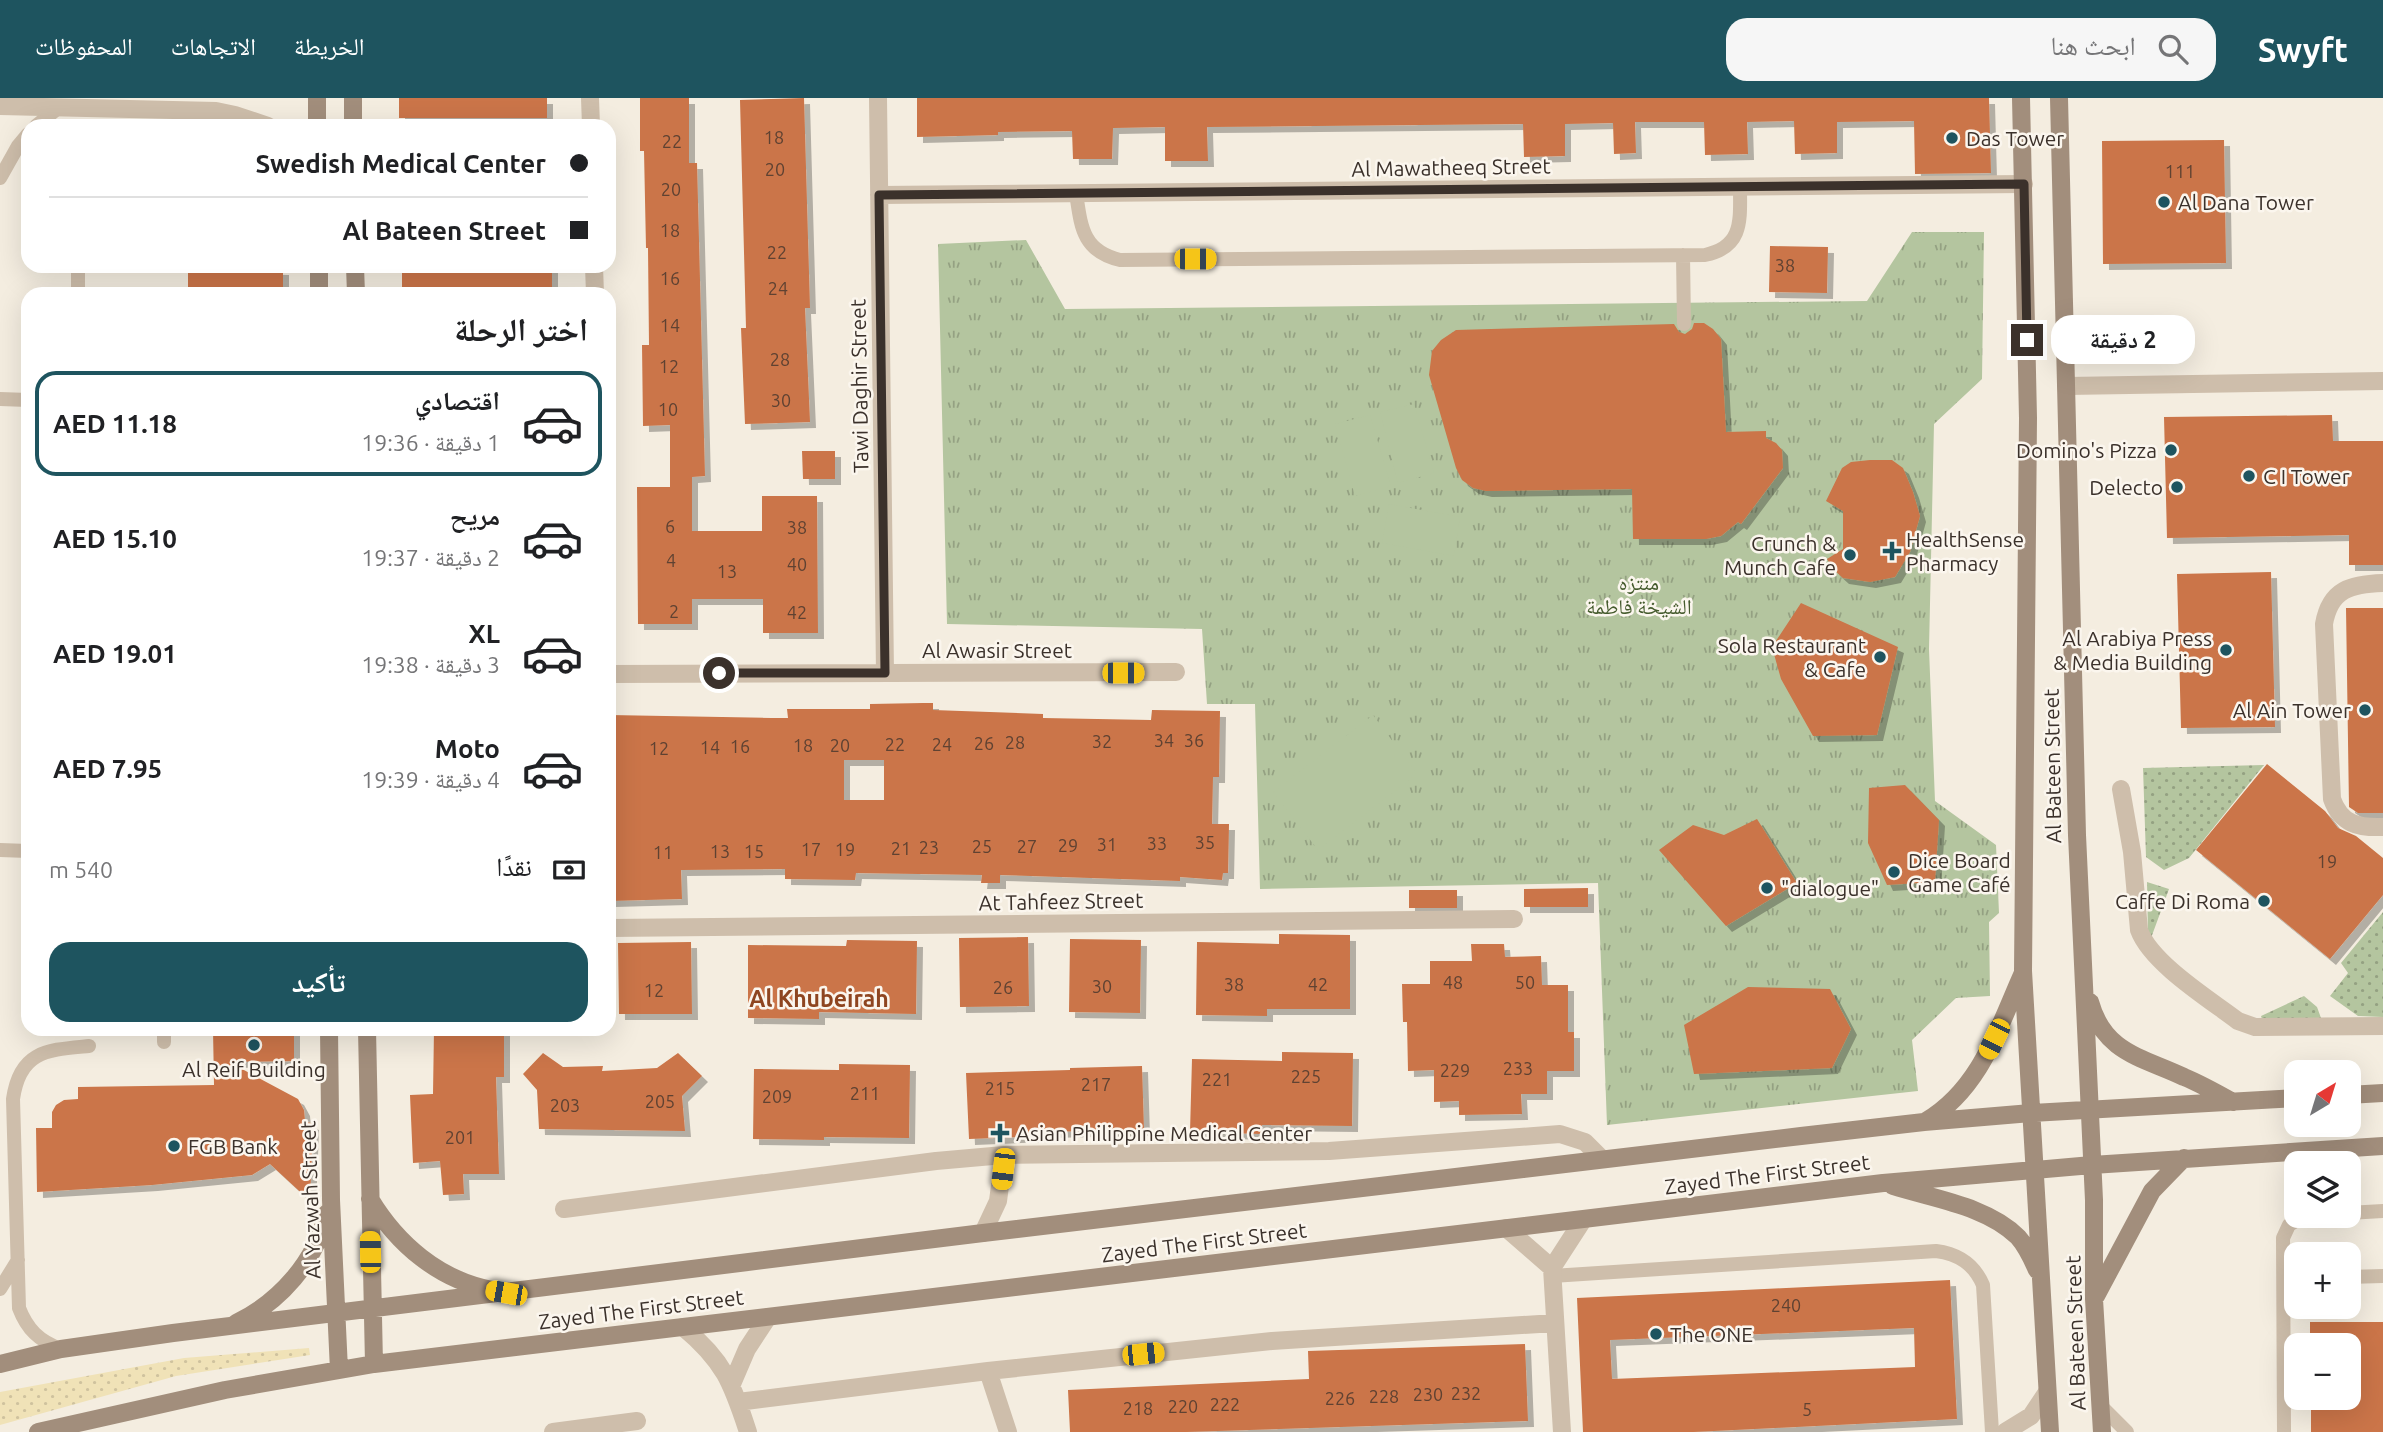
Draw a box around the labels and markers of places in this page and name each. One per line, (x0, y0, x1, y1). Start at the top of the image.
place label: Das Tower (1966, 126, 2064, 150)
marker: Das Tower (1944, 130, 1960, 146)
place label: Al Dana Tower (2178, 190, 2314, 214)
marker: Al Dana Tower (2156, 194, 2172, 210)
place label: Domino's Pizza (2016, 438, 2157, 462)
marker: Domino's Pizza (2163, 442, 2179, 458)
place label: C I Tower (2263, 464, 2350, 488)
marker: C I Tower (2241, 468, 2257, 484)
place label: Delecto (2089, 475, 2163, 499)
marker: Delecto (2169, 479, 2185, 495)
place label: HealthSense Pharmacy (1906, 527, 2024, 575)
place label: Crunch & Munch Cafe (1724, 531, 1836, 579)
marker: HealthSense Pharmacy (1884, 543, 1900, 559)
marker: Crunch & Munch Cafe (1842, 547, 1858, 563)
place label: Al Arabiya Press & Media Building (2053, 626, 2212, 674)
place label: Sola Restaurant & Cafe (1718, 633, 1866, 681)
marker: Al Arabiya Press & Media Building (2218, 642, 2234, 658)
marker: Sola Restaurant & Cafe (1872, 649, 1888, 665)
place label: Al Ain Tower (2233, 698, 2351, 722)
marker: Al Ain Tower (2357, 702, 2373, 718)
place label: Dice Board Game Café (1908, 848, 2011, 896)
marker: Dice Board Game Café (1886, 864, 1902, 880)
place label: "dialogue" (1781, 876, 1879, 900)
marker: "dialogue" (1759, 880, 1775, 896)
place label: Caffe Di Roma (2115, 889, 2250, 913)
marker: Caffe Di Roma (2256, 893, 2272, 909)
marker: Al Reif Building (246, 1037, 262, 1053)
place label: Al Reif Building (182, 1057, 326, 1081)
place label: Asian Philippine Medical Center (1016, 1121, 1312, 1145)
marker: Asian Philippine Medical Center (990, 1123, 1010, 1143)
place label: FGB Bank (188, 1134, 278, 1158)
marker: FGB Bank (166, 1138, 182, 1154)
place label: The ONE (1670, 1322, 1753, 1346)
marker: The ONE (1648, 1326, 1664, 1342)

